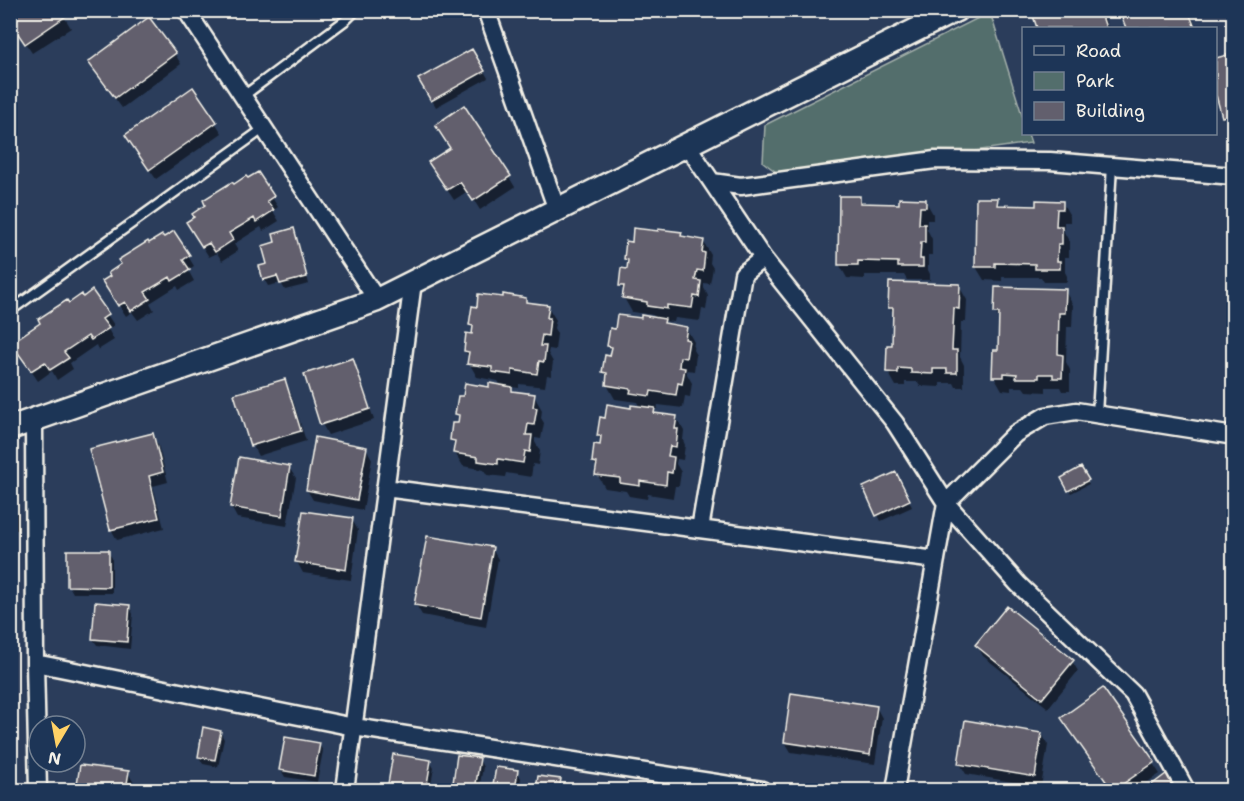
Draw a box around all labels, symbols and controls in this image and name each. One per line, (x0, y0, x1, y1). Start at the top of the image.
legend (1022, 27, 1217, 135)
text: Road (1076, 39, 1121, 63)
text: Park (1076, 69, 1115, 93)
text: Building (1076, 99, 1145, 123)
north arrow (27, 714, 87, 774)
text: N (46, 747, 63, 770)

